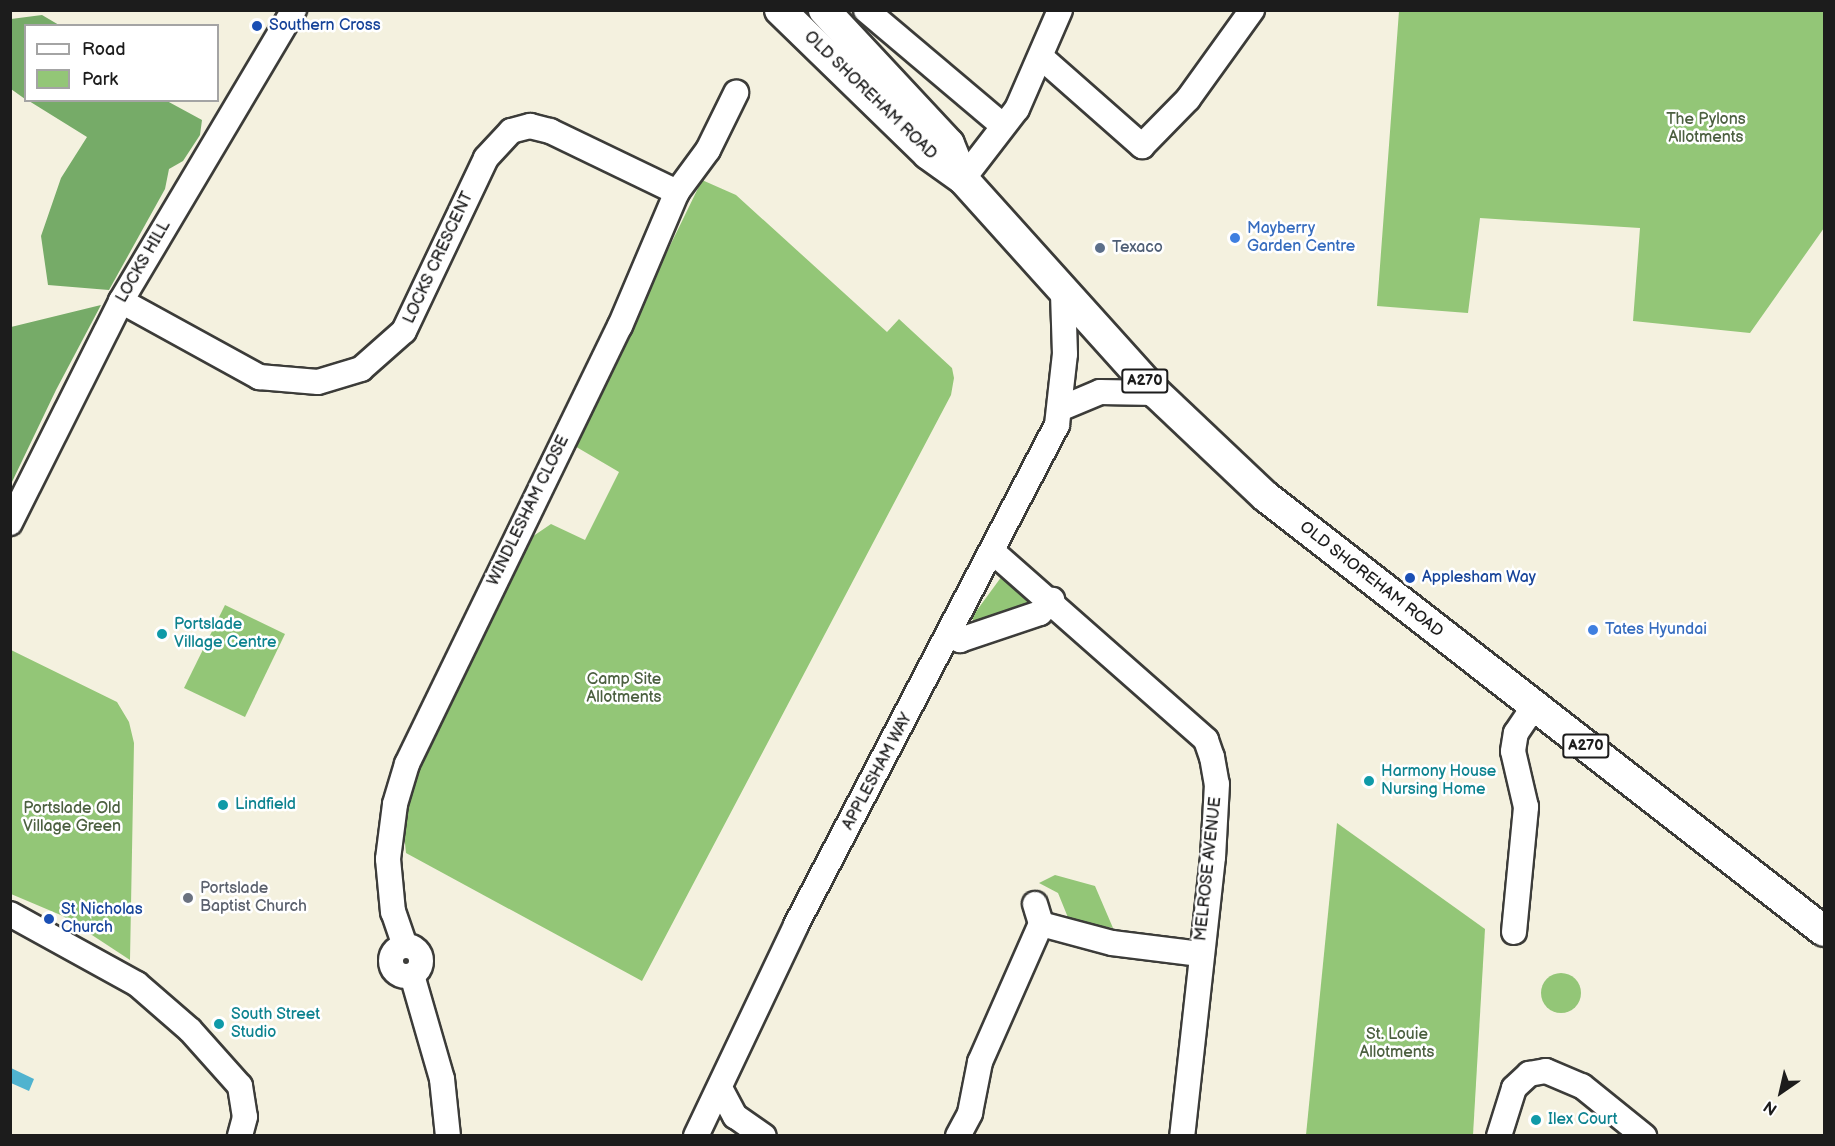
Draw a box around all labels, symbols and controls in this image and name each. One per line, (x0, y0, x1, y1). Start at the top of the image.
place label: Southern Cross (269, 16, 381, 36)
marker: Southern Cross (250, 19, 264, 33)
legend (24, 24, 219, 102)
street label: OLD SHOREHAM ROAD (800, 28, 940, 164)
text: Road (82, 39, 126, 60)
text: Park (82, 69, 118, 90)
park label: The Pylons Allotments (1666, 110, 1746, 148)
street label: LOCKS CRESCENT (400, 189, 478, 327)
street label: LOCKS HILL (113, 218, 175, 306)
place label: Mayberry Garden Centre (1247, 219, 1355, 257)
marker: Mayberry Garden Centre (1228, 231, 1242, 245)
place label: Texaco (1112, 238, 1163, 258)
marker: Texaco (1093, 241, 1107, 255)
road number: A270 (1121, 369, 1169, 393)
street label: WINDLESHAM CLOSE (484, 433, 574, 589)
street label: OLD SHOREHAM ROAD (1295, 518, 1447, 642)
place label: Applesham Way (1422, 568, 1537, 588)
marker: Applesham Way (1403, 571, 1417, 585)
place label: Portslade Village Centre (174, 615, 277, 653)
place label: Tates Hyundai (1605, 620, 1707, 640)
marker: Tates Hyundai (1586, 623, 1600, 637)
marker: Portslade Village Centre (155, 627, 169, 641)
park label: Camp Site Allotments (586, 670, 662, 708)
street label: APPLESHAM WAY (839, 710, 917, 834)
road number: A270 (1562, 734, 1610, 758)
place label: Harmony House Nursing Home (1381, 762, 1497, 800)
marker: Harmony House Nursing Home (1362, 774, 1376, 788)
place label: Lindfield (235, 795, 296, 815)
street label: MELROSE AVENUE (1192, 796, 1226, 942)
marker: Lindfield (216, 798, 230, 812)
park label: Portslade Old Village Green (23, 799, 121, 837)
place label: Portslade Baptist Church (200, 879, 307, 917)
marker: Portslade Baptist Church (181, 891, 195, 905)
place label: St Nicholas Church (61, 900, 143, 938)
marker: St Nicholas Church (42, 912, 56, 926)
place label: South Street Studio (231, 1005, 321, 1043)
marker: South Street Studio (212, 1017, 226, 1031)
park label: St. Louie Allotments (1359, 1025, 1435, 1063)
north arrow (1751, 1062, 1811, 1122)
text: N (1760, 1096, 1781, 1119)
place label: Ilex Court (1548, 1110, 1618, 1130)
marker: Ilex Court (1529, 1113, 1543, 1127)

